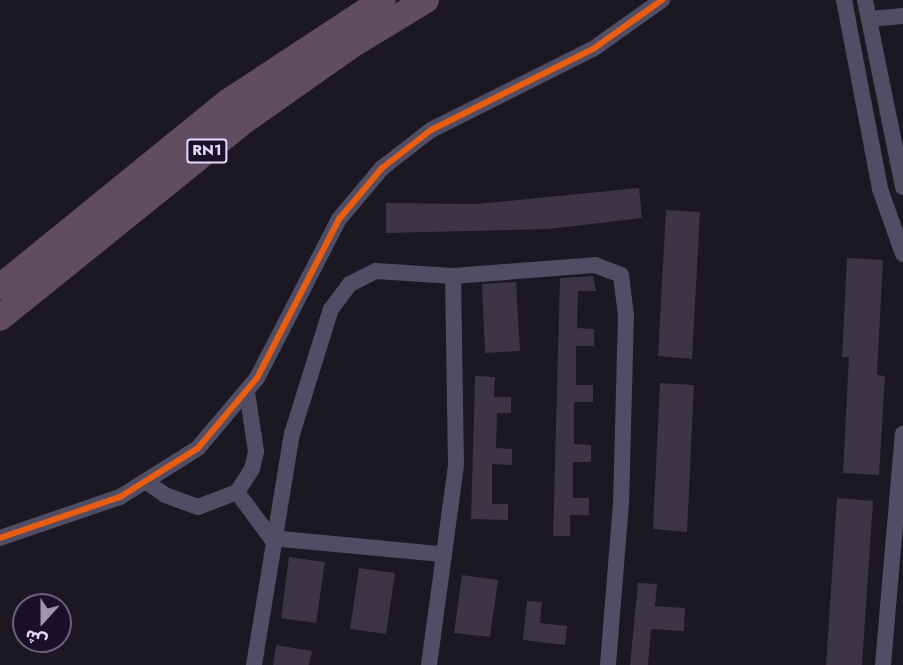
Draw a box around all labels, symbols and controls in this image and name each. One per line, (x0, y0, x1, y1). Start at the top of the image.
road number: RN1 (186, 139, 228, 163)
north arrow (12, 593, 72, 653)
text: ش (22, 624, 50, 653)

